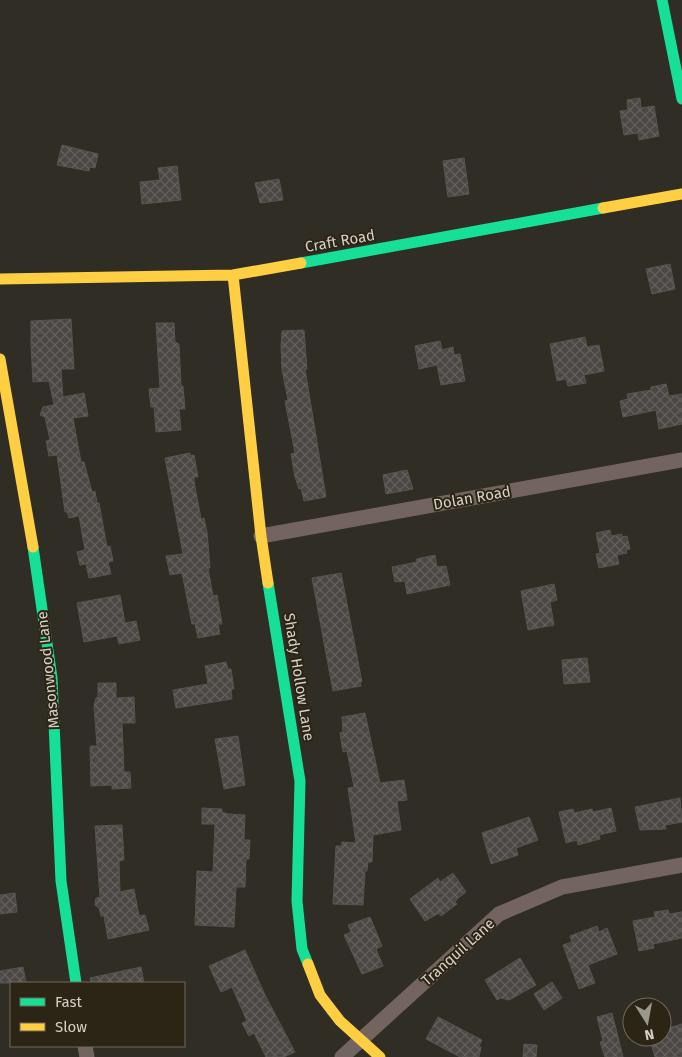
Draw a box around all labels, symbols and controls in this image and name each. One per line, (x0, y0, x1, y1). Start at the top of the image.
street label: Craft Road (304, 226, 376, 256)
street label: Dolan Road (432, 482, 512, 514)
street label: Masonwood Lane (33, 610, 63, 730)
street label: Shady Hollow Lane (280, 612, 318, 742)
street label: Tranquil Lane (418, 914, 498, 990)
legend (10, 982, 185, 1047)
text: Fast (55, 993, 82, 1011)
north arrow (622, 997, 672, 1047)
text: Slow (55, 1018, 87, 1036)
text: N (643, 1025, 656, 1044)

